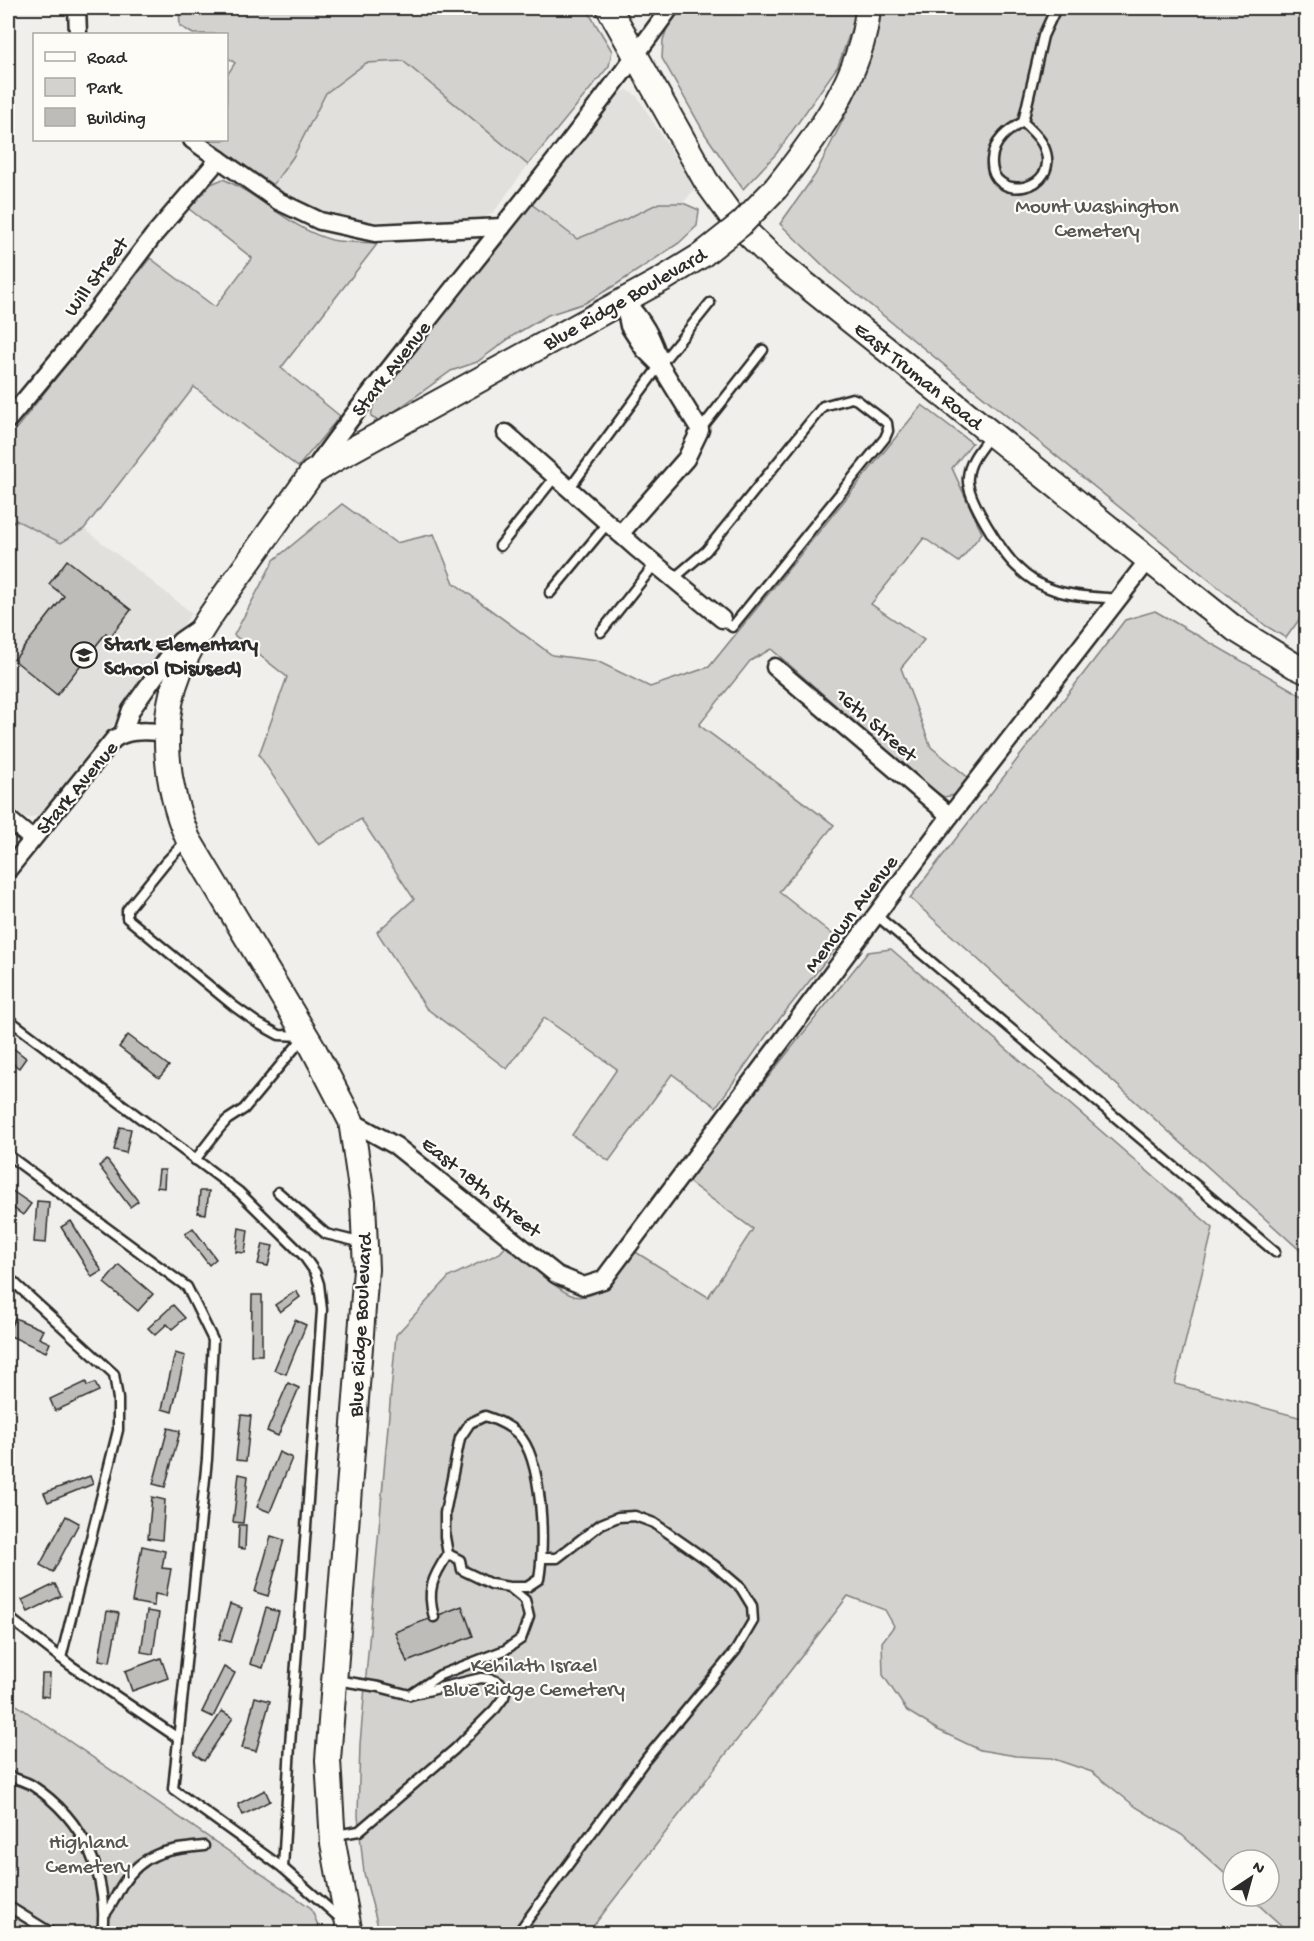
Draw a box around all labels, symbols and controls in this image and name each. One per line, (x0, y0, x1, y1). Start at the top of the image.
legend (33, 33, 228, 141)
text: Road (87, 49, 128, 70)
text: Park (86, 79, 123, 100)
text: Building (86, 109, 146, 130)
park label: Mount Washington Cemetery (1015, 196, 1179, 245)
street label: Will Street (60, 232, 137, 323)
street label: Blue Ridge Boulevard (539, 243, 713, 358)
street label: Stark Avenue (348, 316, 439, 423)
street label: East Truman Road (847, 318, 988, 438)
place label: Stark Elementary School (Disused) (104, 634, 259, 683)
school or university icon: Stark Elementary School (Disused) (69, 640, 99, 670)
street label: 16th Street (828, 684, 922, 770)
street label: Stark Avenue (32, 736, 126, 841)
street label: Menown Avenue (800, 850, 906, 979)
street label: East 18th Street (415, 1133, 547, 1246)
street label: Blue Ridge Boulevard (345, 1231, 380, 1419)
park label: Kehilath Israel Blue Ridge Cemetery (442, 1655, 625, 1704)
park label: Highland Cemetery (45, 1832, 131, 1881)
north arrow (1221, 1848, 1281, 1908)
text: N (1248, 1858, 1268, 1880)

